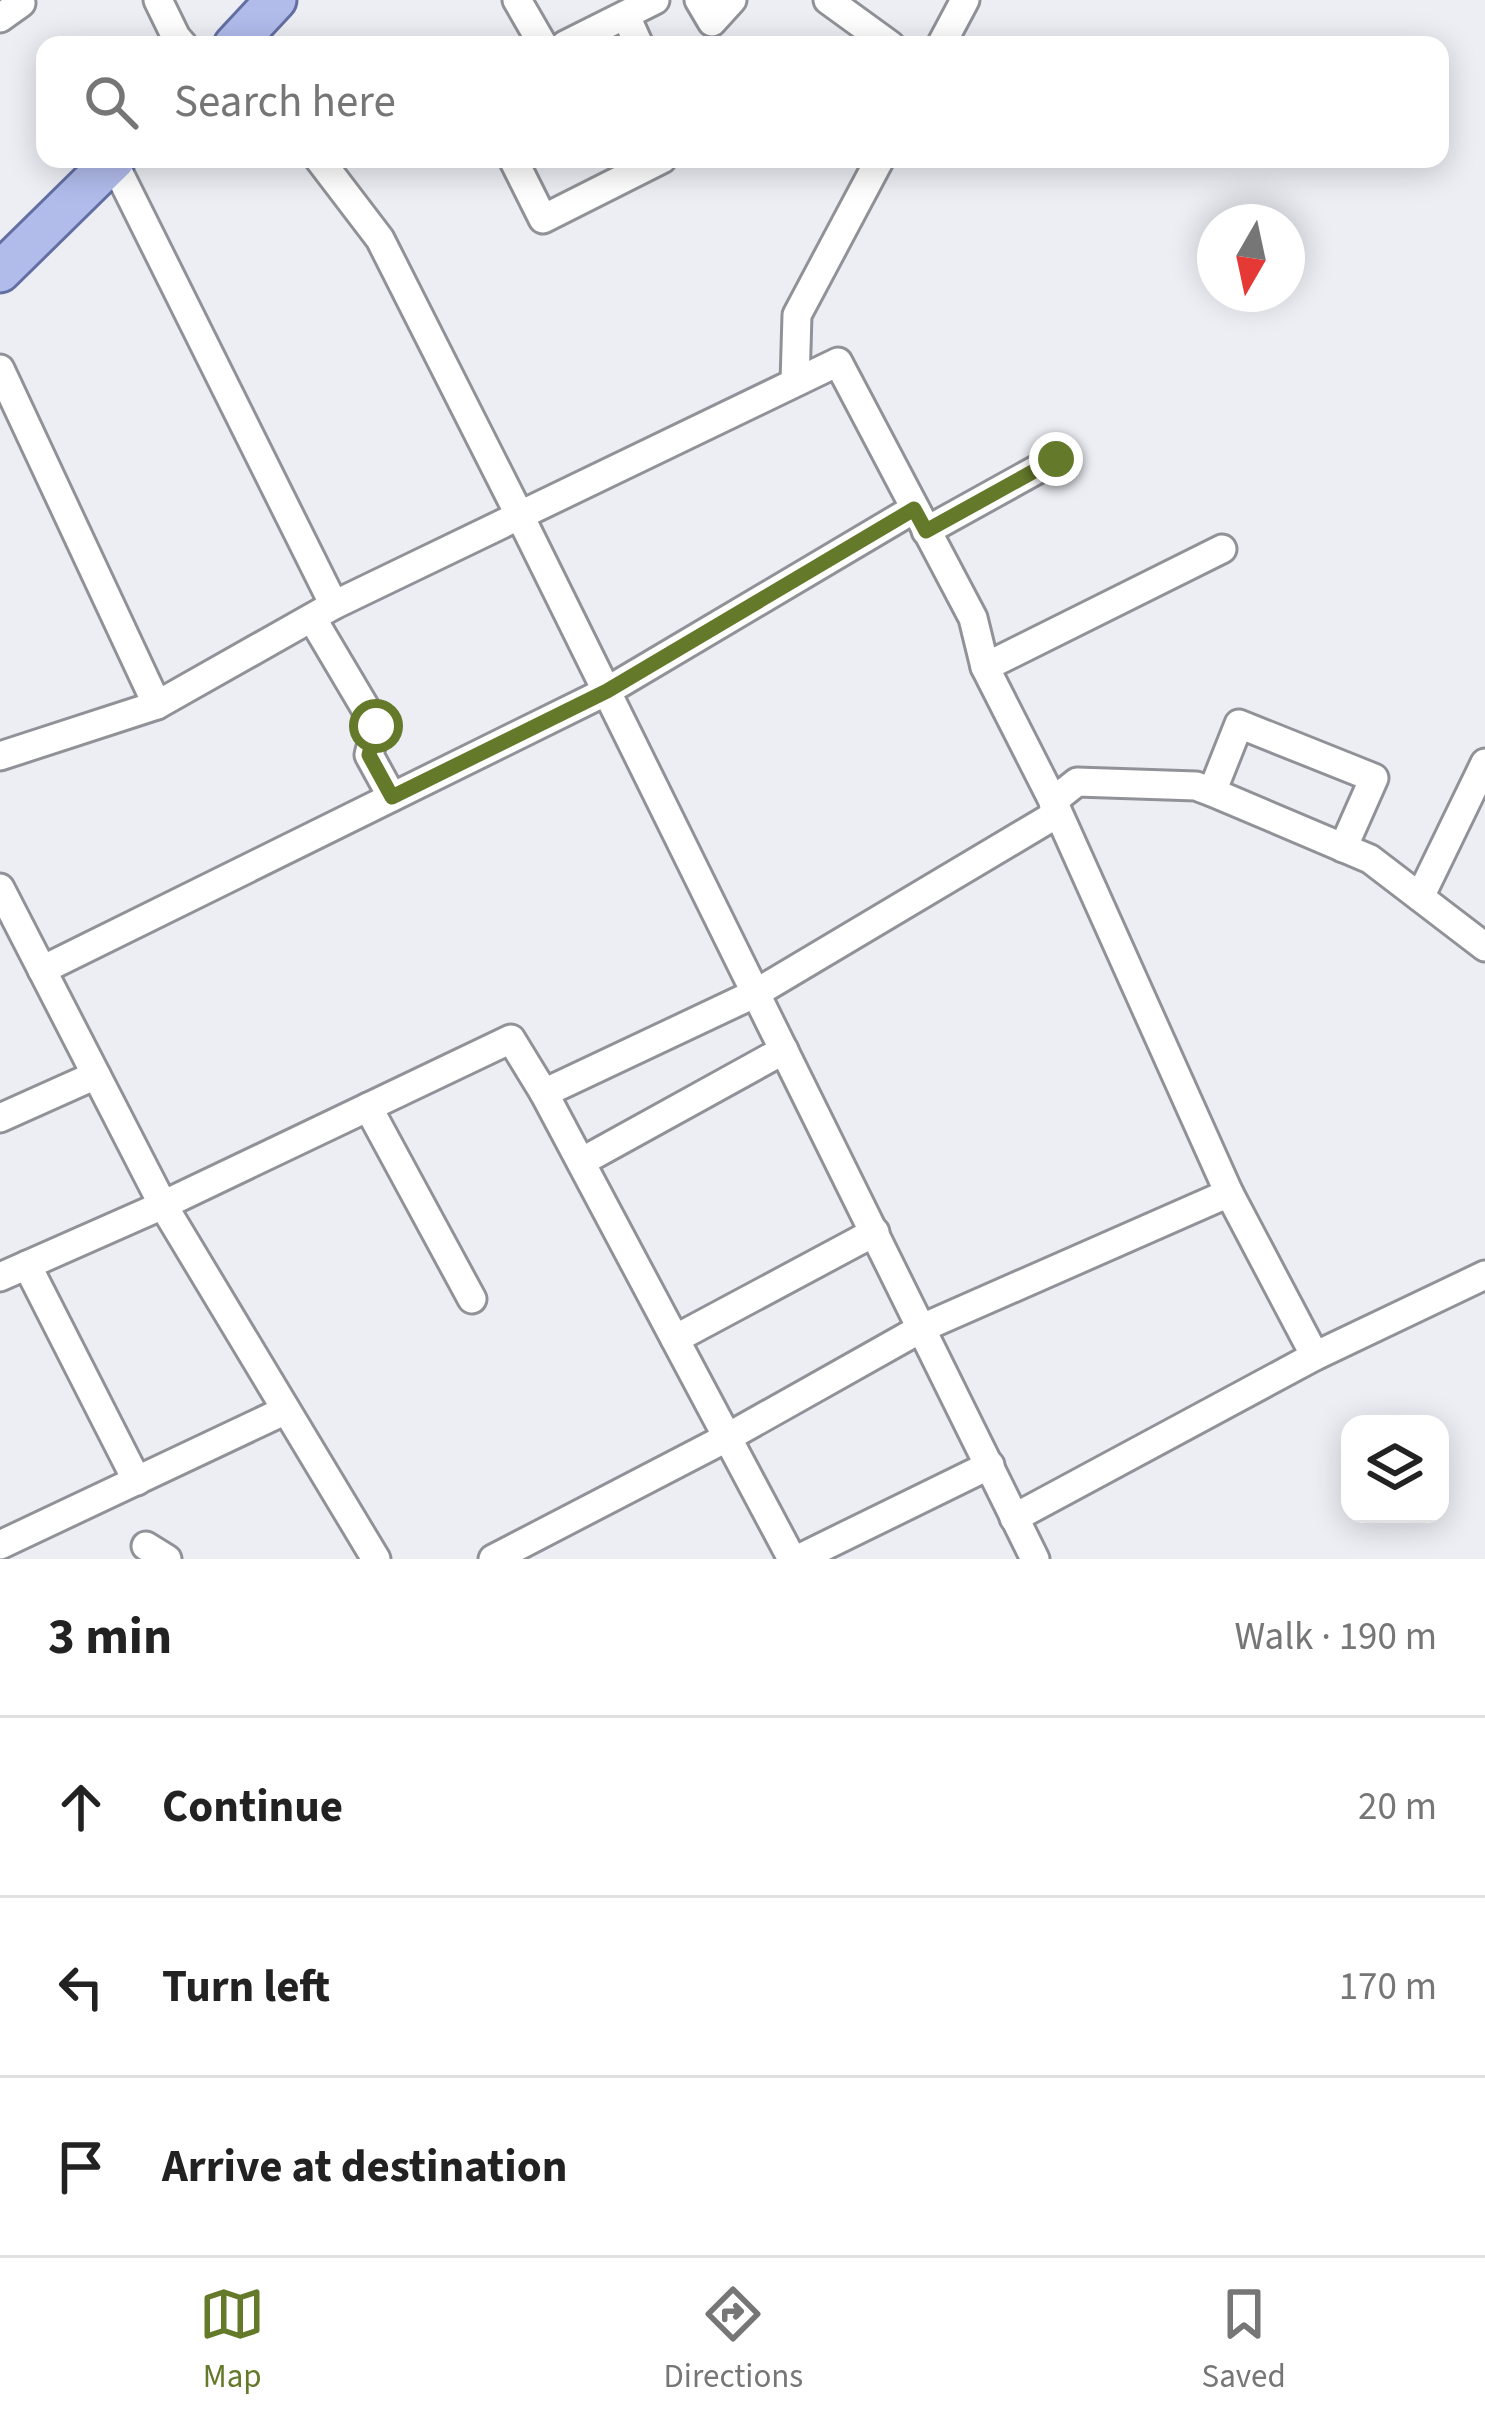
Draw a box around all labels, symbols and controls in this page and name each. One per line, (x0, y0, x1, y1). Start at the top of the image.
search box (36, 36, 1449, 168)
icon: search (78, 69, 144, 135)
text: Search here (174, 70, 396, 134)
north arrow (1197, 204, 1305, 312)
route end (1029, 432, 1083, 486)
route start (349, 699, 403, 753)
map controls (1341, 1415, 1449, 1523)
button: layers (1341, 1415, 1449, 1523)
text: 3 min (48, 1601, 172, 1673)
text: Walk · 190 m (1234, 1609, 1437, 1665)
icon: ahead (48, 1774, 114, 1840)
text: Continue (162, 1775, 343, 1839)
text: 20 m (1358, 1779, 1437, 1835)
icon: left (48, 1954, 114, 2020)
text: Turn left (162, 1955, 330, 2019)
text: 170 m (1339, 1959, 1437, 2015)
icon: arrive (48, 2134, 114, 2200)
text: Arrive at destination (162, 2135, 567, 2199)
tab: Map (199, 2281, 265, 2400)
tab: Directions (664, 2281, 803, 2400)
tab: Saved (1202, 2281, 1286, 2400)

